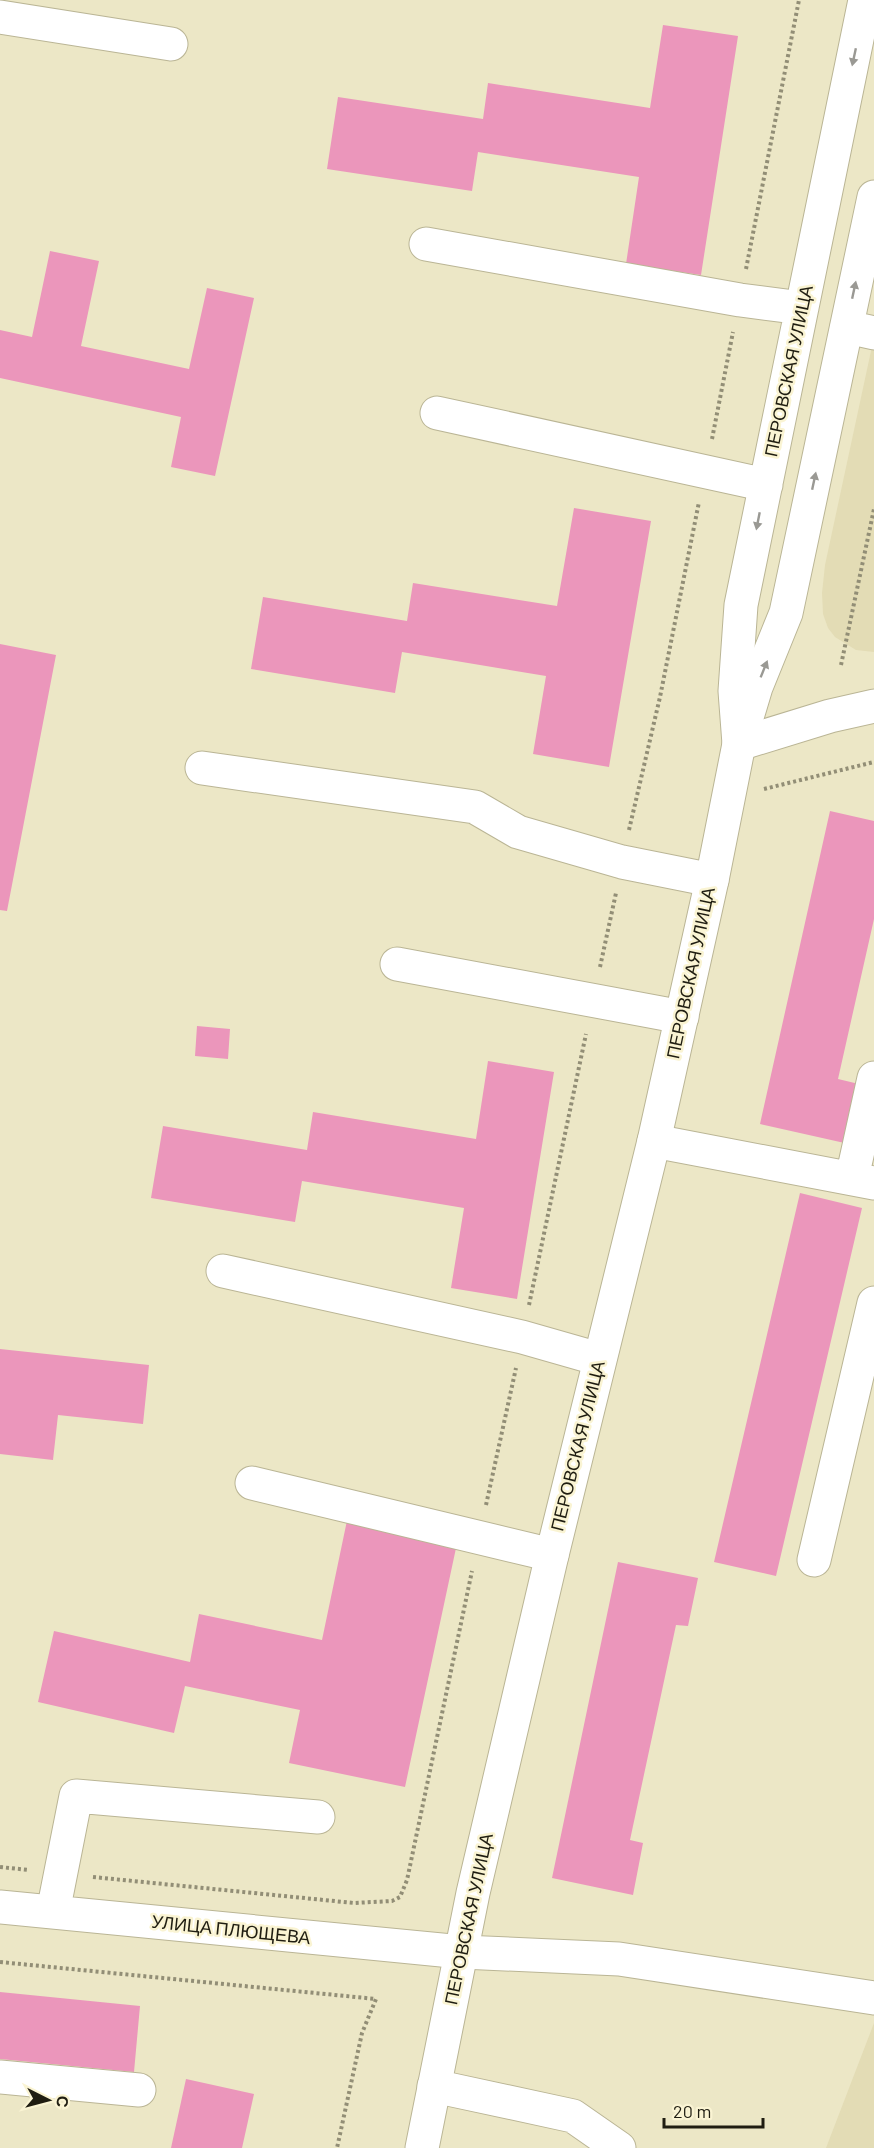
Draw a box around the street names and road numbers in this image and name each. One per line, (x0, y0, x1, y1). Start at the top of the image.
street label: ПЕРОВСКАЯ УЛИЦА (759, 283, 817, 459)
street label: ПЕРОВСКАЯ УЛИЦА (661, 885, 719, 1061)
street label: ПЕРОВСКАЯ УЛИЦА (545, 1358, 609, 1533)
street label: ПЕРОВСКАЯ УЛИЦА (439, 1831, 497, 2007)
street label: УЛИЦА ПЛЮЩЕВА (151, 1910, 312, 1948)

